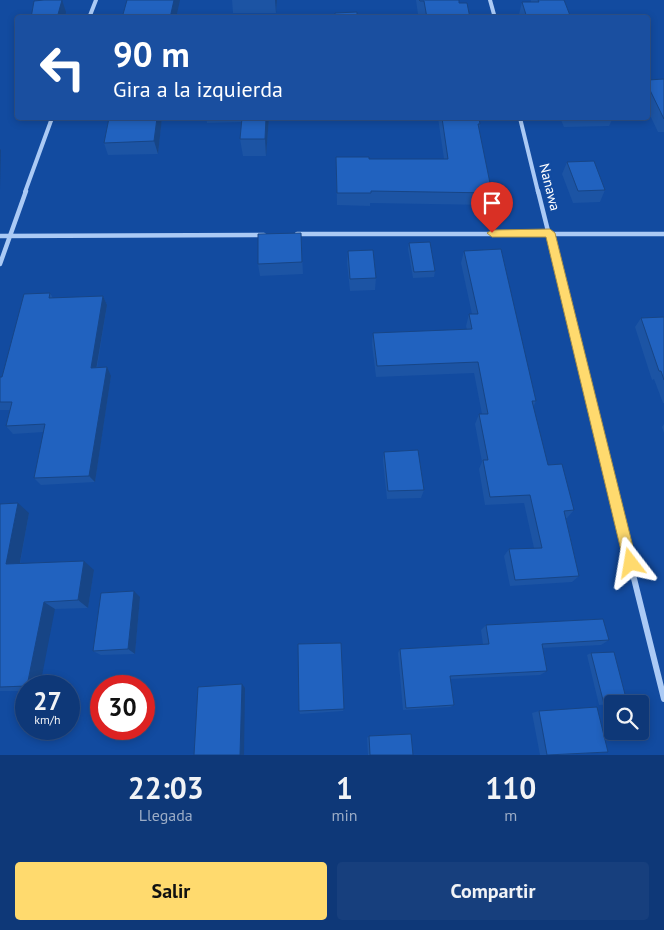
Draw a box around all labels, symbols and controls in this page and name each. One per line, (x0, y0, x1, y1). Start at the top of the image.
text: 90 m (113, 31, 190, 77)
icon: left (30, 35, 95, 100)
text: Gira a la izquierda (113, 75, 283, 103)
street label: Nanawa (535, 161, 565, 213)
pin (471, 182, 513, 233)
icon: arrive (478, 189, 506, 217)
position arrow (604, 536, 656, 588)
speed limit sign: 30 (90, 675, 155, 740)
text: 27 (33, 685, 62, 717)
map controls (604, 695, 649, 740)
button: search (604, 695, 649, 740)
text: km/h (34, 712, 61, 727)
text: 22:03 (128, 768, 204, 807)
text: 1 (336, 768, 353, 807)
text: 110 (485, 768, 536, 807)
text: Llegada (139, 805, 193, 825)
text: min (332, 805, 358, 825)
text: m (504, 805, 517, 825)
button: Salir (15, 862, 327, 920)
button: Compartir (337, 862, 649, 920)

